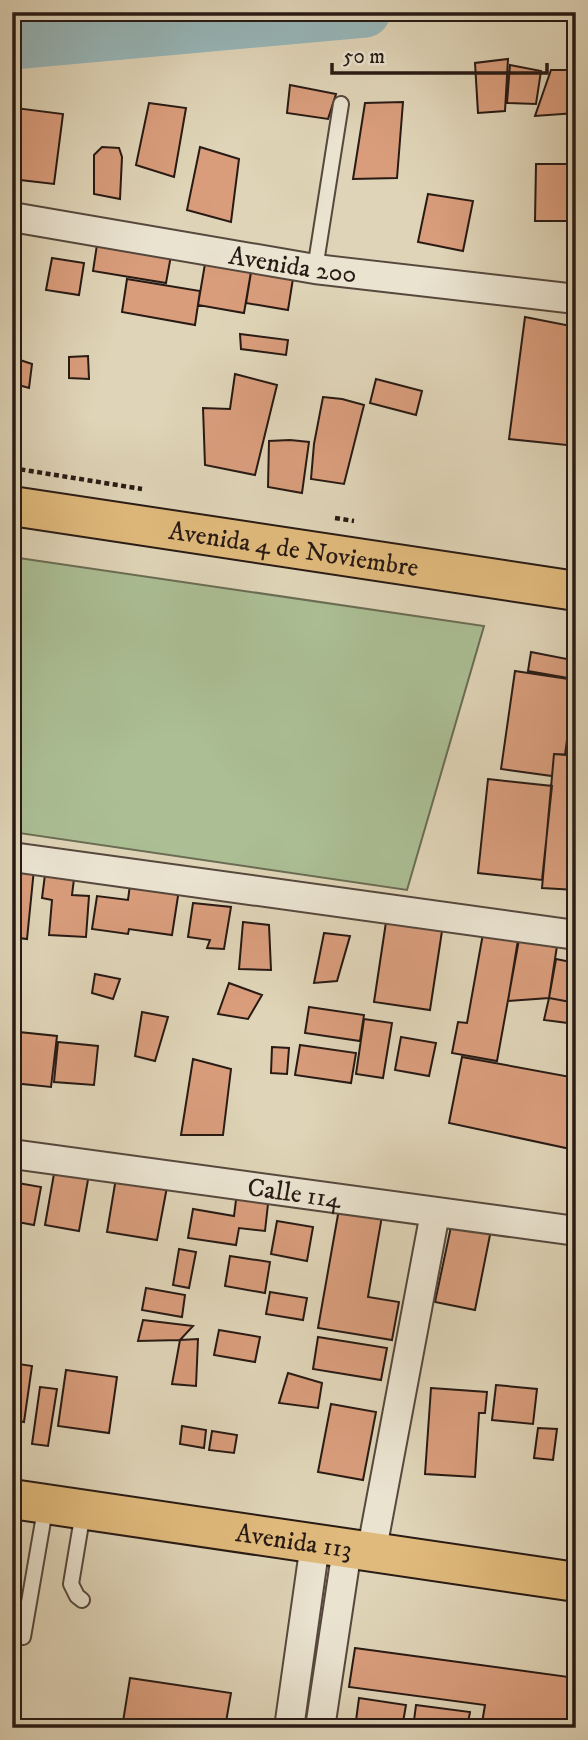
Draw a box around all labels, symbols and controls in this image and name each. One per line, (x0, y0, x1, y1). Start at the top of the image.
scale bar (332, 32, 548, 76)
text: 50 m (343, 44, 385, 70)
street label: Avenida 200 (226, 240, 358, 292)
street label: Avenida 4 de Noviembre (166, 515, 421, 585)
street label: Calle 114 (245, 1171, 344, 1217)
street label: Avenida 113 (234, 1517, 354, 1567)

